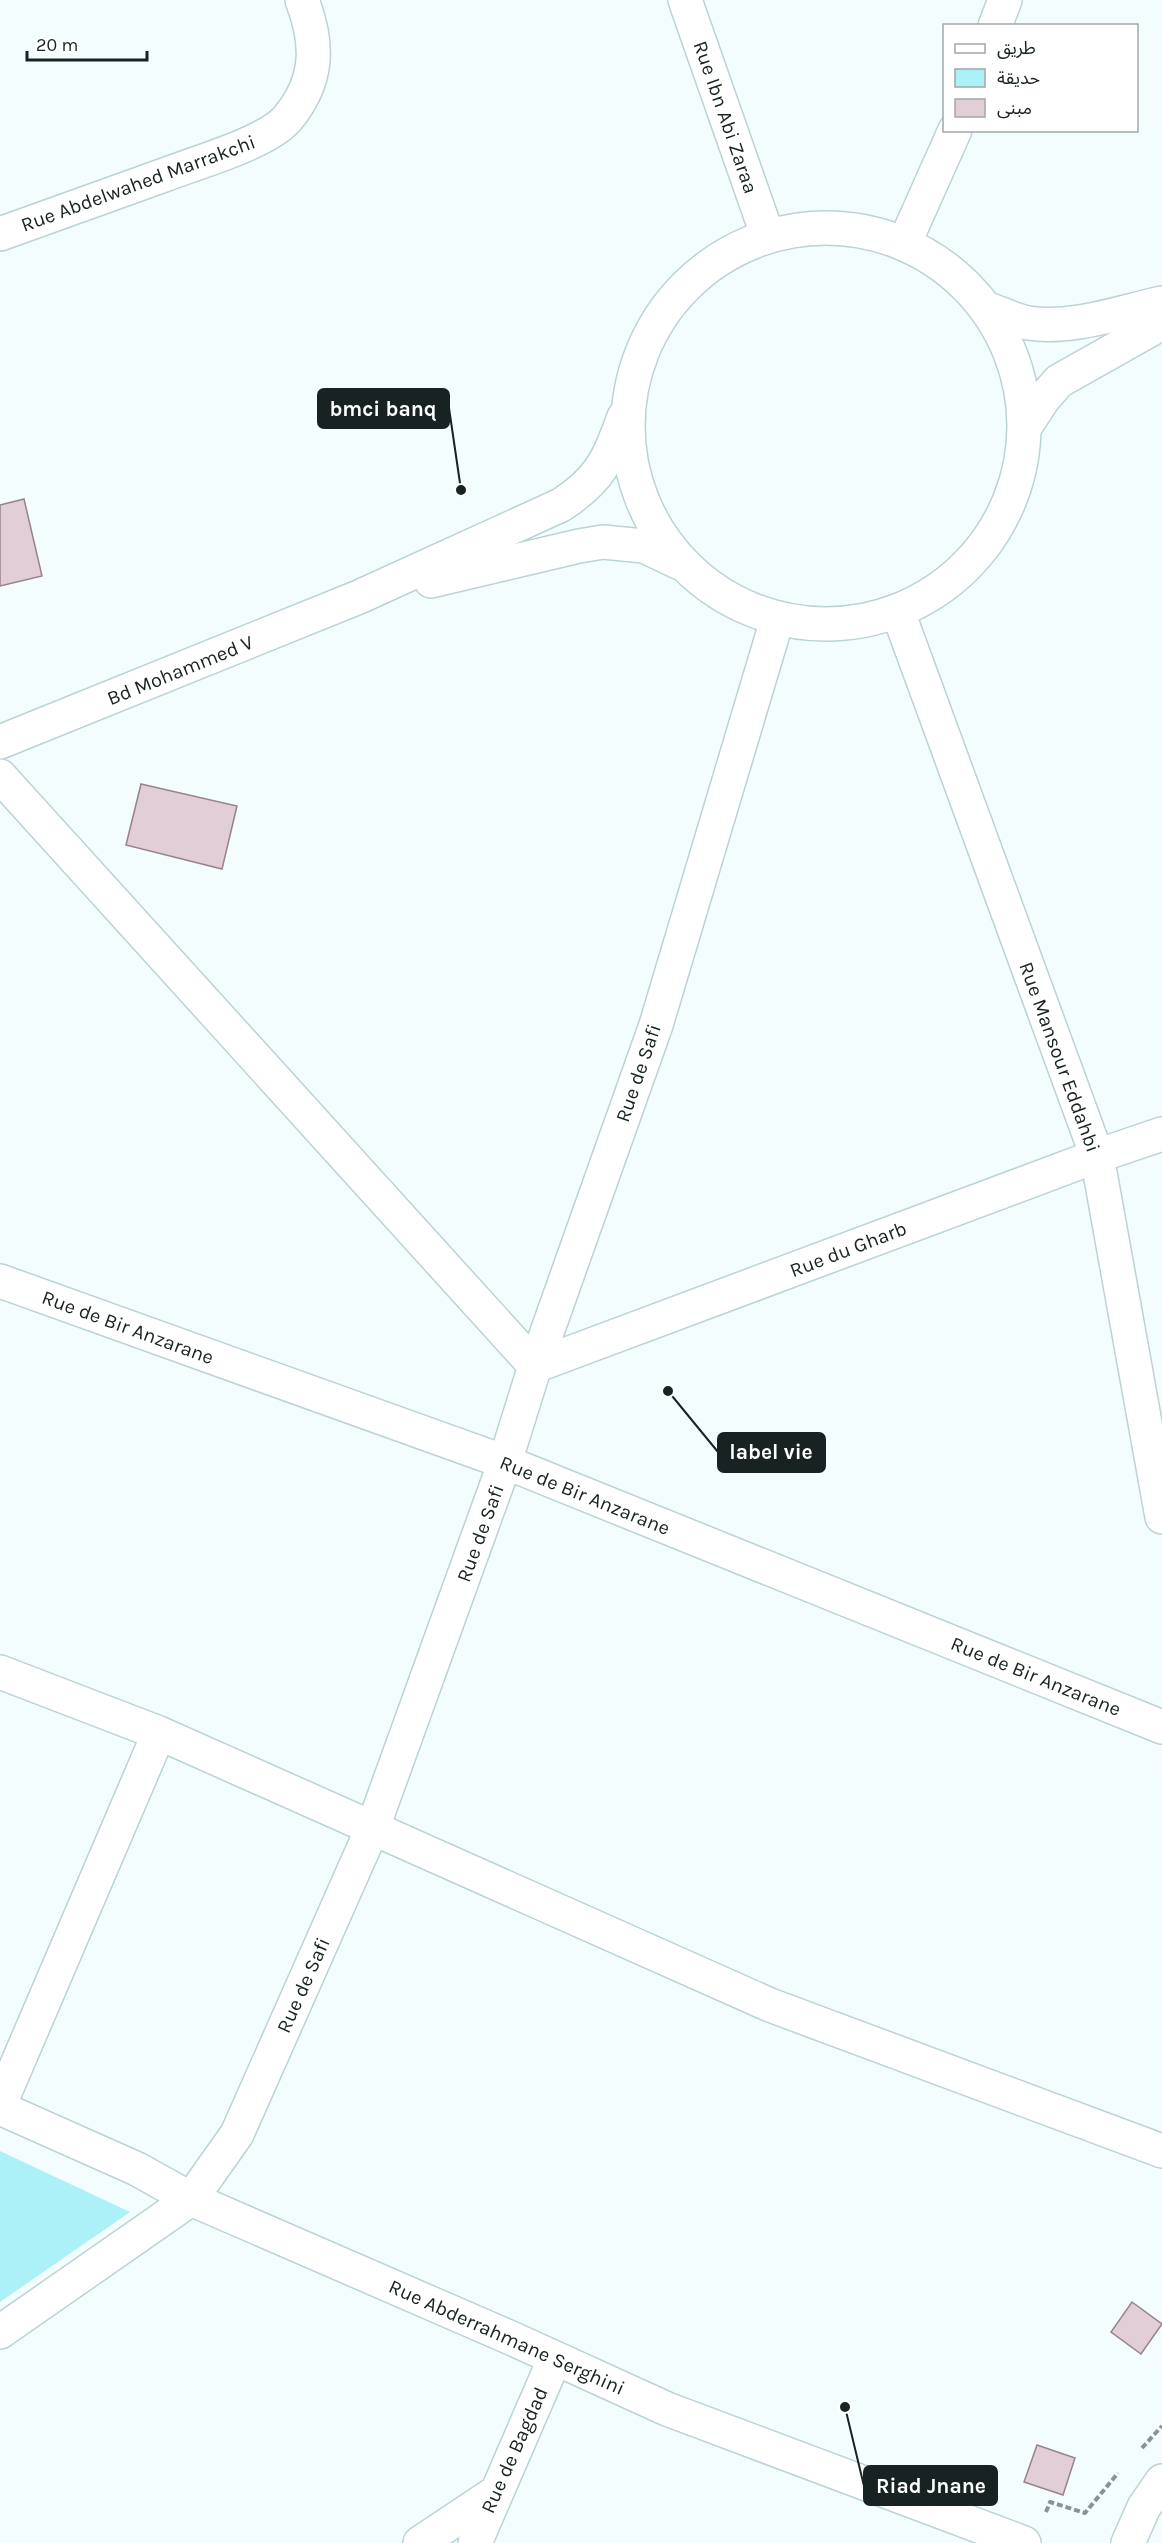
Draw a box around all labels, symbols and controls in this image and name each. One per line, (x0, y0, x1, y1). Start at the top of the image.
scale bar (27, 24, 147, 62)
legend (943, 24, 1138, 132)
text: 20 m (36, 34, 78, 56)
text: طريق (997, 37, 1036, 59)
street label: Rue Ibn Abi Zaraa (689, 38, 762, 196)
text: حديقة (997, 67, 1040, 89)
text: مبنى (997, 97, 1032, 119)
street label: Rue Abdelwahed Marrakchi (18, 130, 259, 237)
callout: bmci banq (318, 389, 449, 428)
text: bmci banq (329, 397, 437, 422)
street label: Bd Mohammed V (104, 631, 257, 710)
street label: Rue Mansour Eddahbi (1014, 959, 1105, 1155)
street label: Rue de Safi (611, 1021, 666, 1125)
street label: Rue du Gharb (787, 1217, 910, 1282)
street label: Rue de Bir Anzarane (39, 1286, 217, 1369)
callout: label vie (718, 1433, 825, 1472)
text: label vie (729, 1440, 813, 1464)
street label: Rue de Bir Anzarane (496, 1451, 673, 1540)
street label: Rue de Safi (452, 1481, 509, 1585)
street label: Rue de Bir Anzarane (947, 1632, 1124, 1721)
street label: Rue de Safi (272, 1934, 335, 2037)
street label: Rue Abderrahmane Serghini (385, 2275, 628, 2400)
street label: Rue de Bagdad (476, 2384, 553, 2517)
callout: Riad Jnane (864, 2466, 997, 2505)
text: Riad Jnane (876, 2474, 986, 2498)

